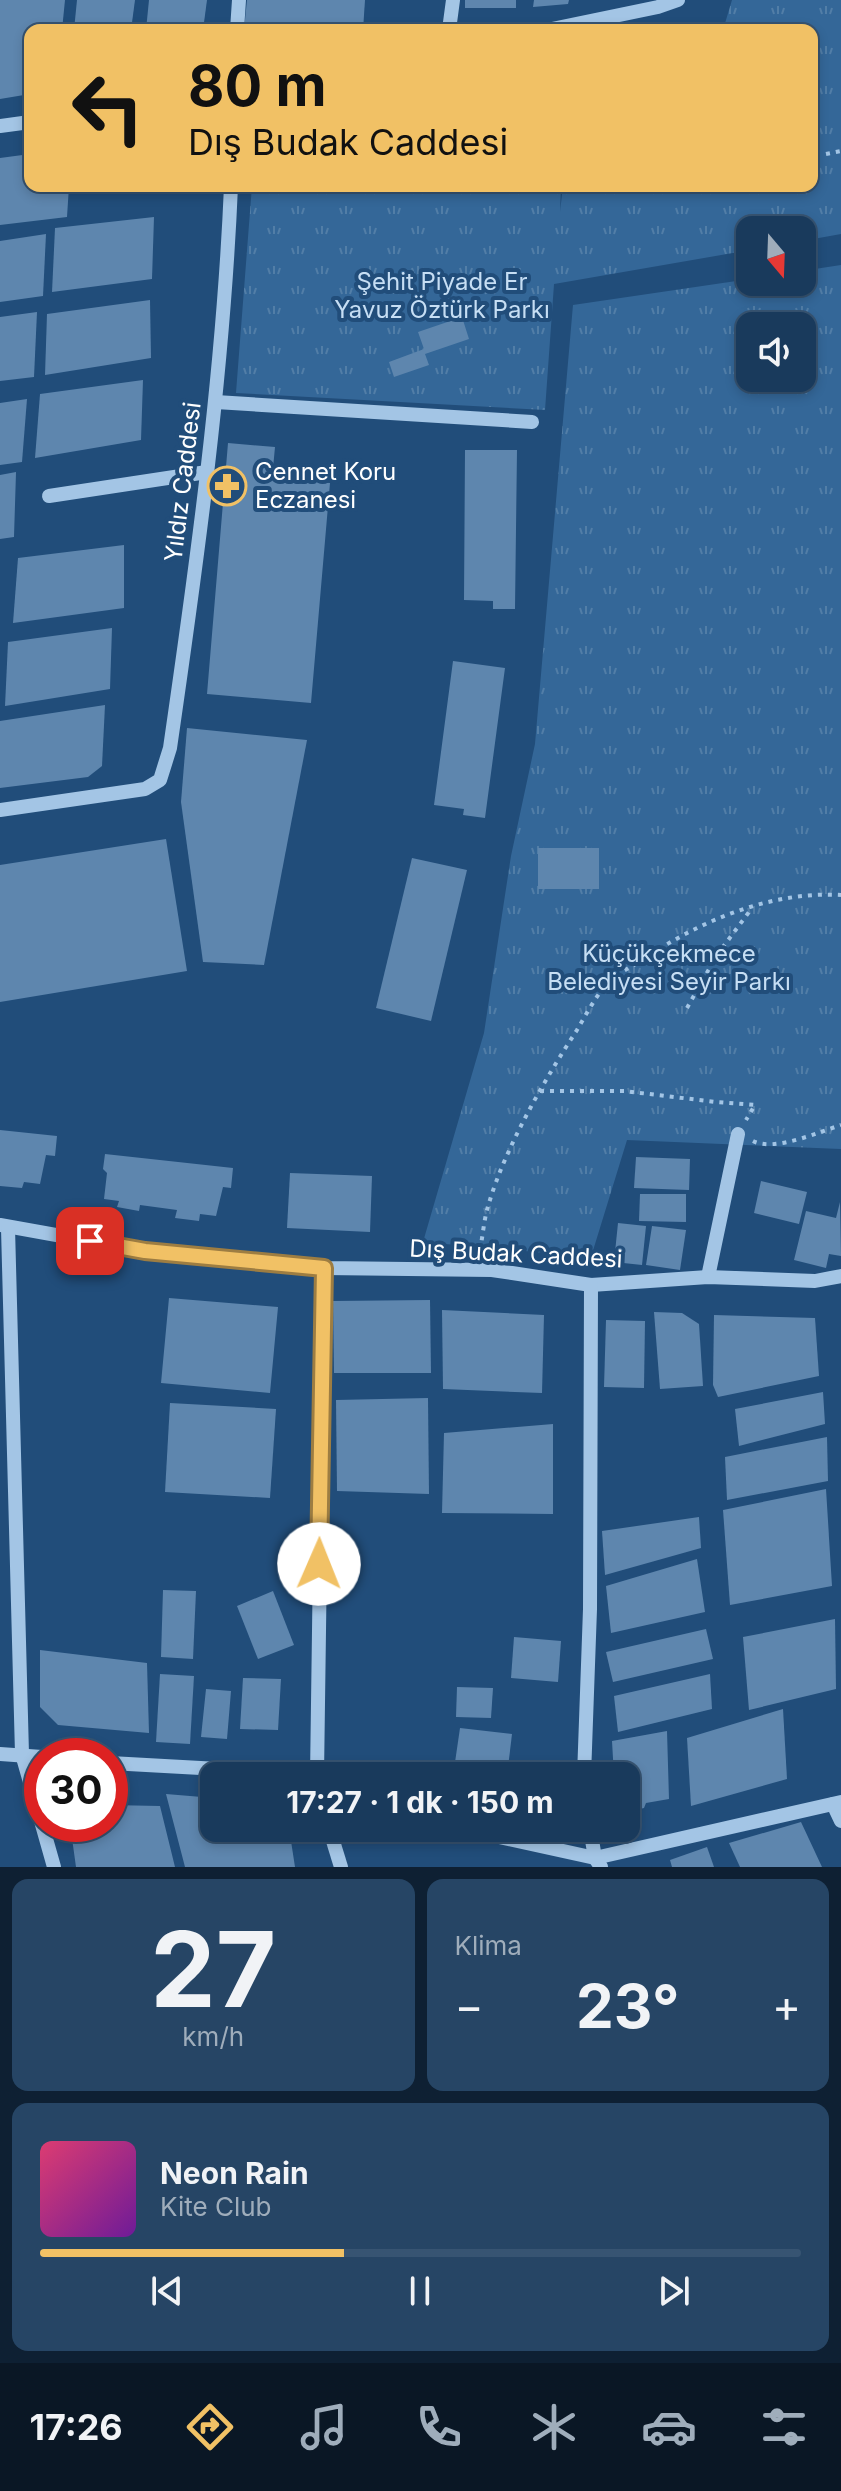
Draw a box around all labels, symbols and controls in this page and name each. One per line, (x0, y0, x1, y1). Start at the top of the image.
text: 80 m (188, 52, 327, 120)
icon: left (56, 56, 160, 160)
text: Dış Budak Caddesi (188, 120, 508, 164)
north arrow (736, 216, 816, 296)
map controls (736, 216, 816, 392)
park label: Şehit Piyade Er Yavuz Öztürk Parkı (334, 267, 550, 324)
button: sound (736, 312, 816, 392)
street label: Yıldız Caddesi (158, 400, 207, 563)
place label: Cennet Koru Eczanesi (255, 457, 396, 514)
pharmacy icon: Cennet Koru Eczanesi (206, 465, 248, 507)
park label: Küçükçekmece Belediyesi Seyir Parkı (547, 939, 791, 996)
pin (56, 1207, 124, 1275)
icon: arrive (68, 1219, 112, 1263)
street label: Dış Budak Caddesi (409, 1233, 623, 1274)
position arrow (277, 1522, 361, 1606)
speed limit sign: 30 (24, 1738, 128, 1842)
text: 17:27 · 1 dk · 150 m (286, 1784, 554, 1820)
text: 27 (150, 1906, 276, 2032)
text: Klima (455, 1930, 522, 1961)
text: 23° (576, 1970, 680, 2042)
text: − (455, 1979, 484, 2033)
text: + (772, 1979, 801, 2033)
text: km/h (182, 2021, 244, 2052)
text: Neon Rain (160, 2155, 309, 2191)
text: Kite Club (160, 2191, 271, 2222)
icon: previous (145, 2269, 189, 2313)
icon: pause (398, 2269, 442, 2313)
icon: next (652, 2269, 696, 2313)
icon: directions (182, 2399, 238, 2455)
icon: music (296, 2399, 352, 2455)
icon: phone (411, 2399, 467, 2455)
icon: climate (526, 2399, 582, 2455)
icon: car (641, 2399, 697, 2455)
icon: filters (756, 2399, 812, 2455)
text: 17:26 (29, 2405, 123, 2449)

